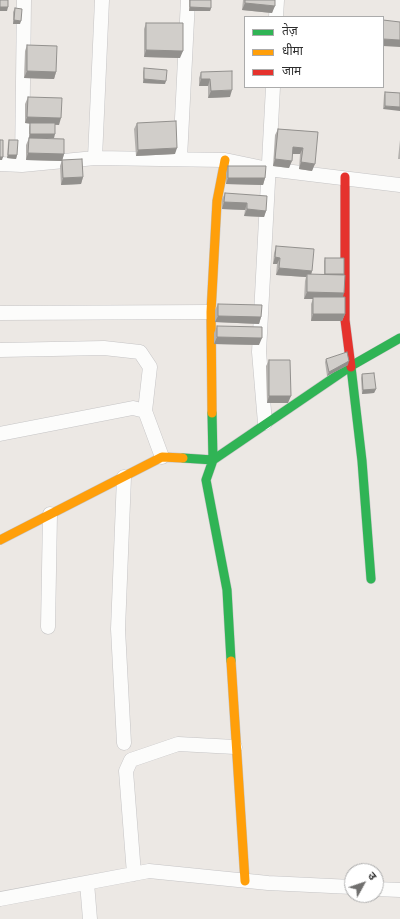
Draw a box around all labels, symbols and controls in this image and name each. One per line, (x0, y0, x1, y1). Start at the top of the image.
legend (244, 16, 384, 88)
text: तेज़ (282, 24, 298, 38)
text: धीमा (282, 44, 303, 58)
text: जाम (282, 64, 301, 78)
north arrow (344, 863, 384, 903)
text: उ (366, 870, 379, 882)

